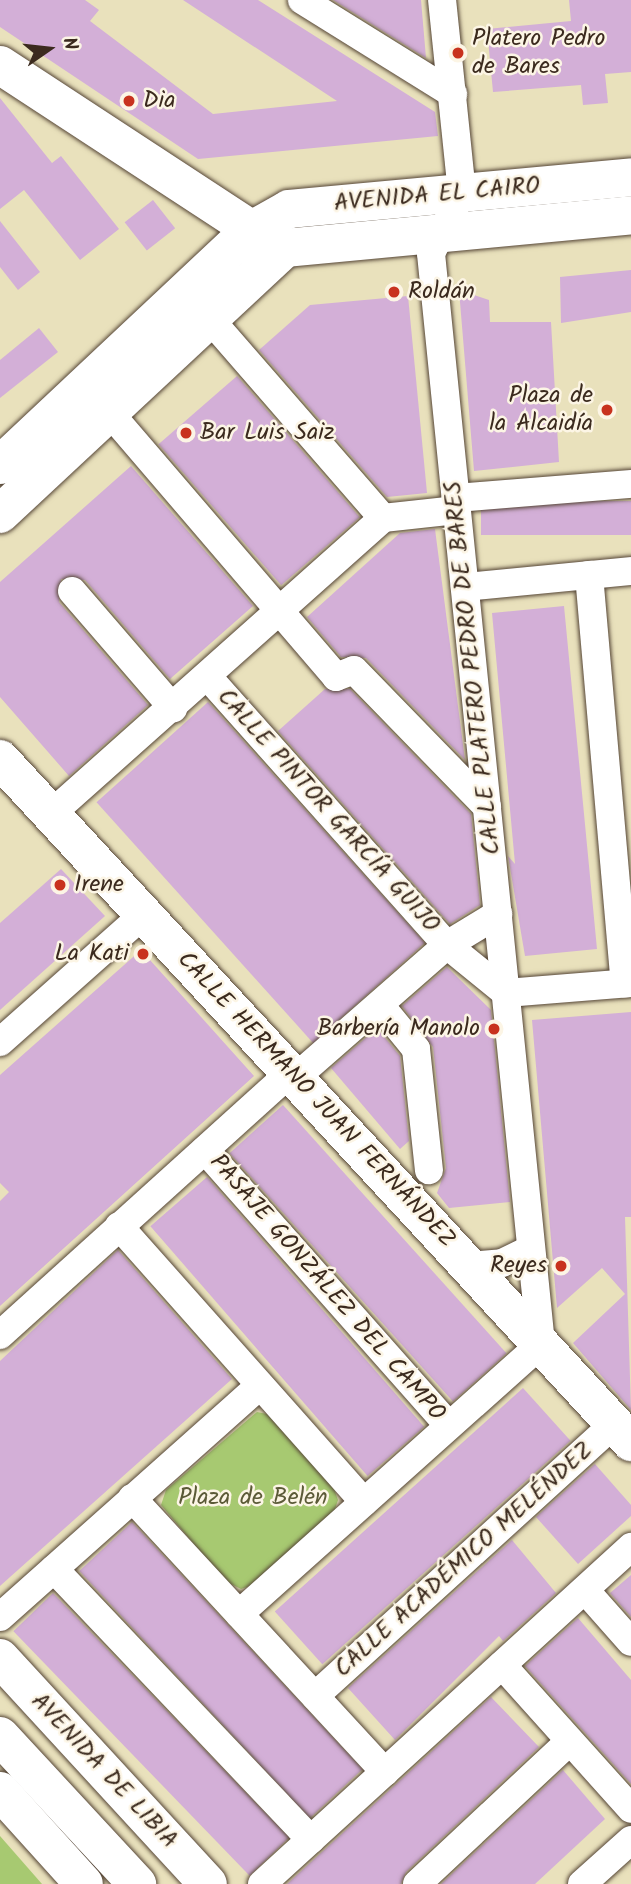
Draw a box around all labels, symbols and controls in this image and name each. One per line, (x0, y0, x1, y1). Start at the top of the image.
north arrow (14, 14, 84, 84)
place label: Platero Pedro de Bares (472, 25, 605, 81)
text: N (53, 34, 85, 53)
marker: Platero Pedro de Bares (450, 45, 466, 61)
place label: Dia (143, 87, 175, 115)
marker: Dia (121, 93, 137, 109)
street label: AVENIDA EL CAIRO (333, 172, 541, 218)
place label: Roldán (408, 278, 475, 306)
marker: Roldán (386, 284, 402, 300)
place label: Plaza de la Alcaidía (489, 382, 593, 438)
marker: Plaza de la Alcaidía (599, 402, 615, 418)
place label: Bar Luis Saiz (200, 419, 335, 447)
marker: Bar Luis Saiz (178, 425, 194, 441)
street label: CALLE PLATERO PEDRO DE BARES (439, 480, 507, 856)
street label: CALLE PINTOR GARCÍA GUIJO (211, 683, 445, 939)
place label: Irene (74, 871, 124, 899)
marker: Irene (52, 877, 68, 893)
place label: La Kati (55, 940, 129, 968)
marker: La Kati (135, 946, 151, 962)
street label: CALLE HERMANO JUAN FERNÁNDEZ (171, 946, 461, 1254)
place label: Barbería Manolo (317, 1015, 480, 1043)
marker: Barbería Manolo (486, 1021, 502, 1037)
street label: PASAJE GONZÁLEZ DEL CAMPO (203, 1149, 451, 1427)
place label: Reyes (490, 1252, 547, 1280)
marker: Reyes (553, 1258, 569, 1274)
street label: CALLE ACADÉMICO MELÉNDEZ (329, 1436, 599, 1684)
park label: Plaza de Belén (178, 1484, 328, 1512)
street label: AVENIDA DE LIBIA (25, 1687, 183, 1855)

